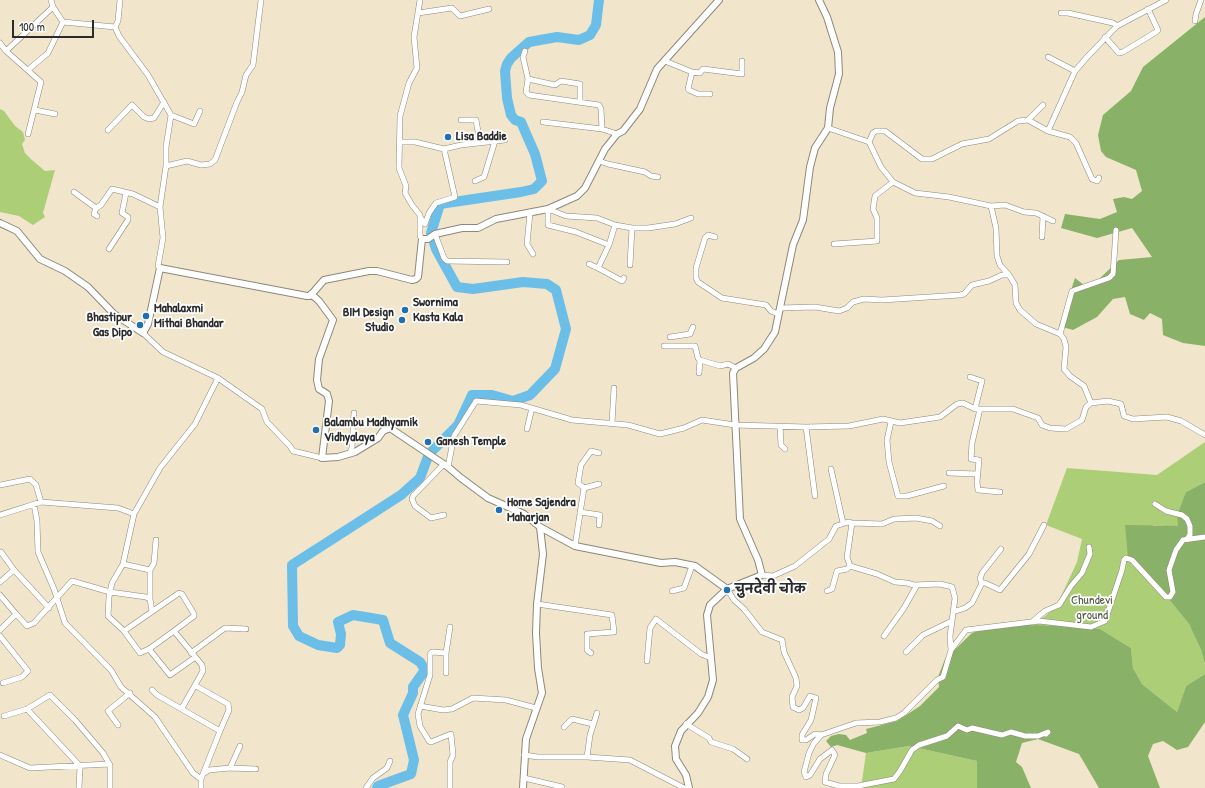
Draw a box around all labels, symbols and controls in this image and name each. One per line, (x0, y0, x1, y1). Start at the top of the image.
scale bar (14, 12, 96, 38)
text: 100 m (19, 18, 45, 35)
place label: Lisa Baddie (456, 129, 507, 145)
marker: Lisa Baddie (443, 132, 453, 142)
place label: Swornima Kasta Kala (413, 295, 463, 326)
place label: Mahalaxmi Mithai Bhandar (154, 301, 224, 332)
place label: BIM Design Studio (343, 305, 394, 336)
marker: Swornima Kasta Kala (400, 305, 410, 315)
place label: Bhastipur Gas Dipo (87, 310, 132, 341)
marker: Mahalaxmi Mithai Bhandar (141, 311, 151, 321)
marker: BIM Design Studio (397, 315, 407, 325)
marker: Bhastipur Gas Dipo (135, 320, 145, 330)
place label: Balambu Madhyamik Vidhyalaya (324, 415, 418, 446)
marker: Balambu Madhyamik Vidhyalaya (311, 425, 321, 435)
place label: Ganesh Temple (436, 434, 506, 450)
marker: Ganesh Temple (423, 437, 433, 447)
place label: Home Sajendra Maharjan (507, 495, 576, 526)
marker: Home Sajendra Maharjan (494, 505, 504, 515)
place label: चुनदेवी चोक (735, 582, 806, 598)
marker: चुनदेवी चोक (722, 585, 732, 595)
park label: Chundevi ground (1071, 593, 1113, 624)

